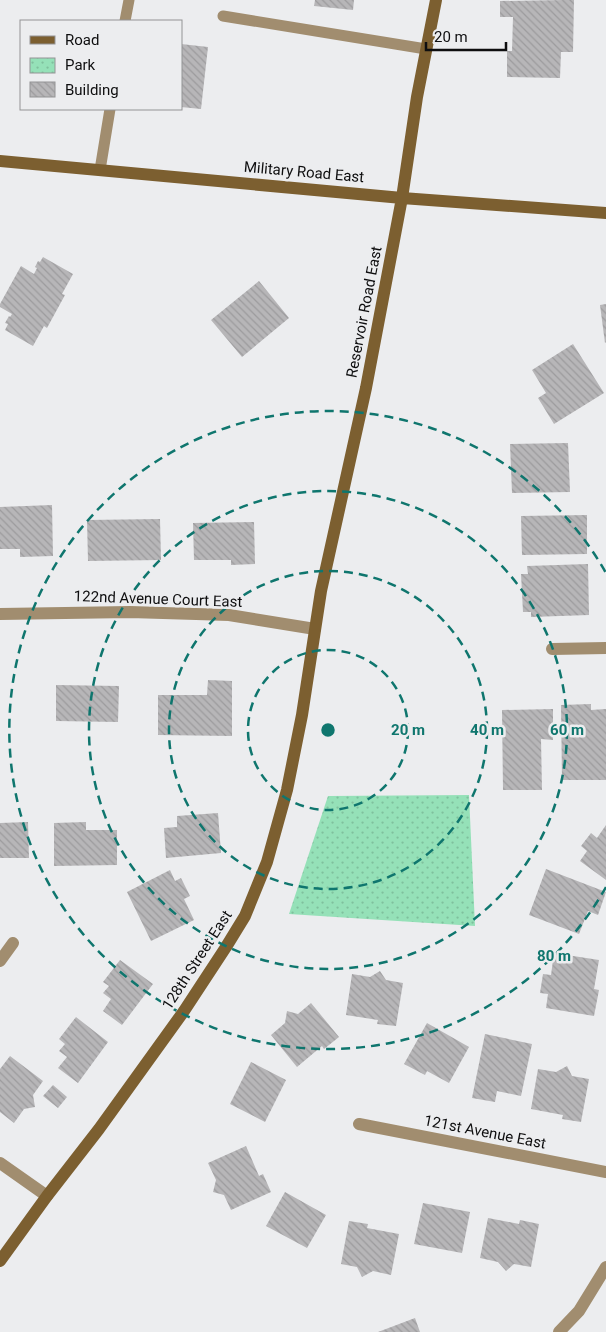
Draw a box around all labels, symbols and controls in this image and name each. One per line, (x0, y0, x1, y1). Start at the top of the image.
legend (20, 20, 182, 110)
scale bar (426, 20, 506, 52)
text: 20 m (434, 28, 468, 46)
text: Road (65, 31, 99, 49)
text: Park (65, 56, 96, 74)
text: Building (65, 81, 119, 99)
street label: Military Road East (243, 158, 365, 186)
street label: Reservoir Road East (342, 245, 386, 379)
street label: 122nd Avenue Court East (73, 587, 243, 611)
centre of rings (319, 721, 337, 739)
text: 20 m (391, 721, 425, 739)
text: 40 m (470, 721, 504, 739)
text: 60 m (550, 721, 584, 739)
street label: 128th Street East (158, 907, 236, 1013)
text: 80 m (537, 947, 571, 965)
street label: 121st Avenue East (423, 1111, 548, 1153)

